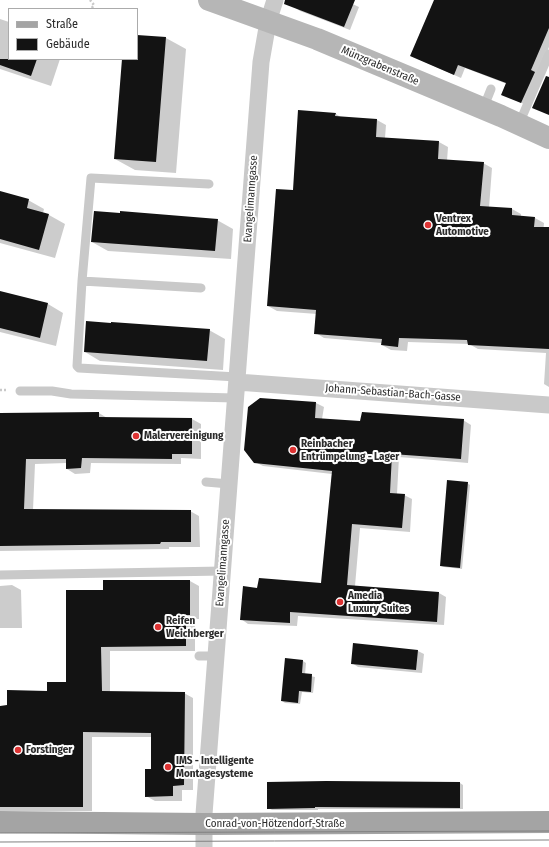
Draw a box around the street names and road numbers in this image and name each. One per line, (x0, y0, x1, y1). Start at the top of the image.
street label: Münzgrabenstraße (339, 44, 421, 88)
street label: Evangelimanngasse (241, 155, 261, 243)
street label: Johann-Sebastian-Bach-Gasse (325, 382, 461, 404)
street label: Evangelimanngasse (213, 519, 233, 607)
street label: Conrad-von-Hötzendorf-Straße (205, 817, 345, 831)

